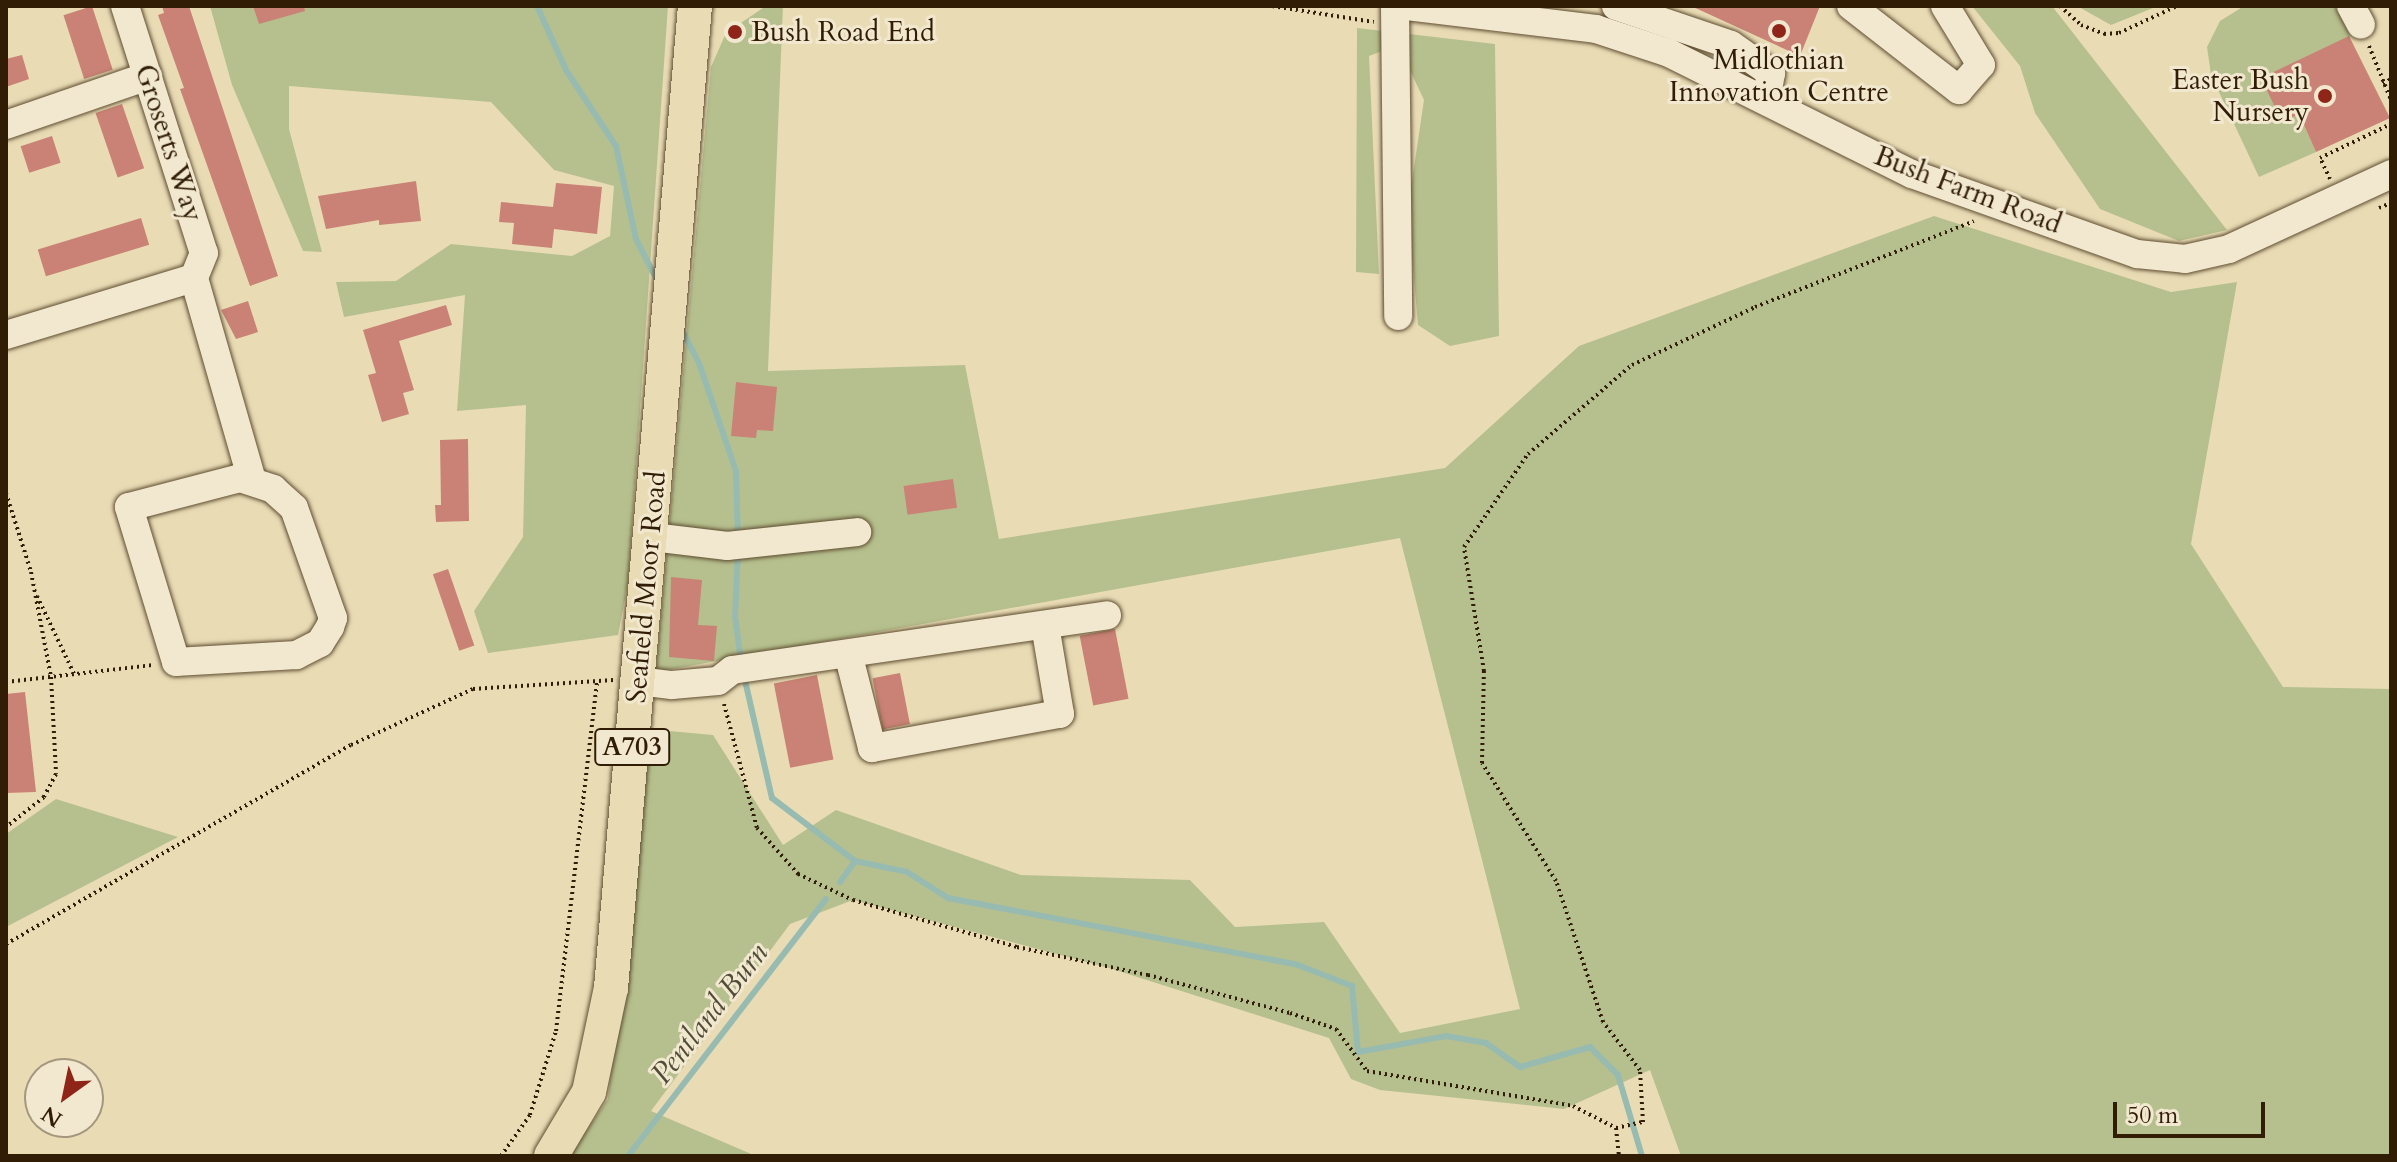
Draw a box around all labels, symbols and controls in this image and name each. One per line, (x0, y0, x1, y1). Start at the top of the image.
place label: Bush Road End (751, 15, 935, 49)
marker: Midlothian Innovation Centre (1770, 22, 1788, 40)
marker: Bush Road End (726, 23, 744, 41)
place label: Midlothian Innovation Centre (1669, 43, 1889, 109)
street label: Groserts Way (128, 60, 210, 226)
place label: Easter Bush Nursery (2172, 63, 2309, 129)
marker: Easter Bush Nursery (2316, 87, 2334, 105)
street label: Bush Farm Road (1870, 139, 2066, 241)
street label: Seafield Moor Road (619, 470, 673, 704)
road number: A703 (594, 725, 670, 769)
water label: Pentland Burn (644, 937, 776, 1091)
north arrow (24, 1058, 104, 1138)
scale bar (2117, 1086, 2269, 1136)
text: N (36, 1099, 68, 1134)
text: 50 m (2127, 1099, 2178, 1132)

